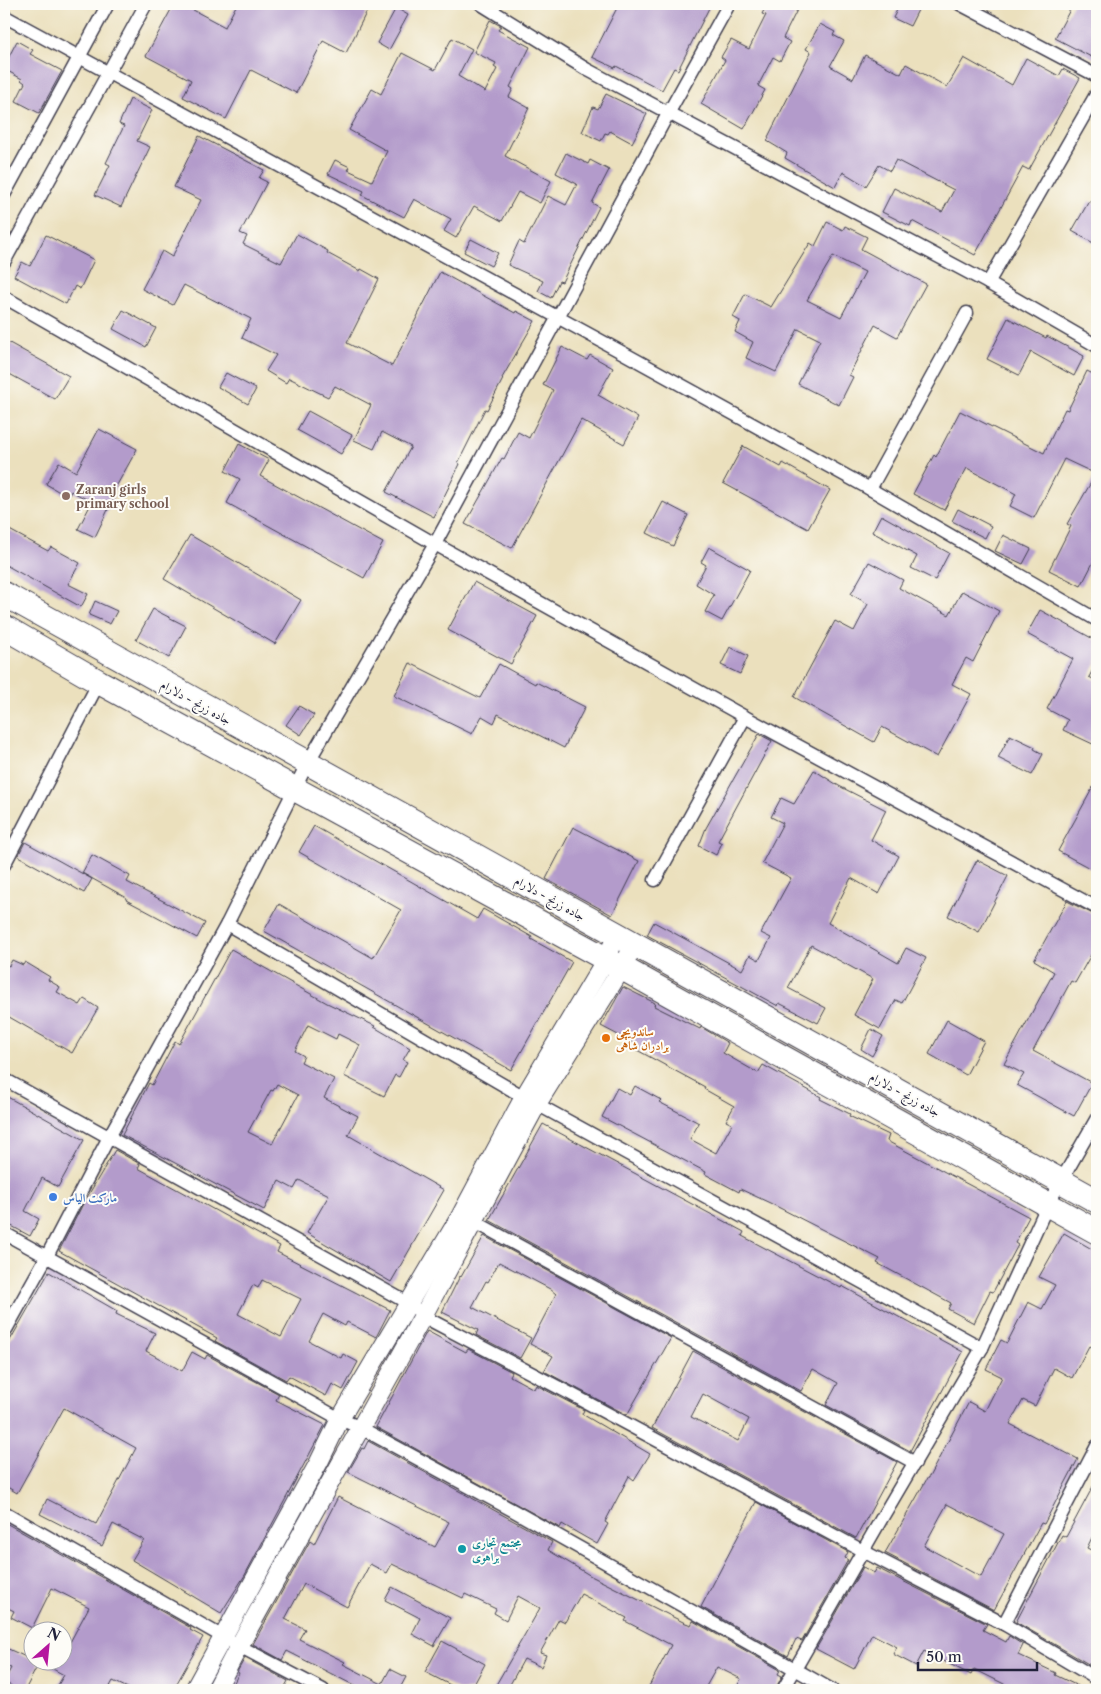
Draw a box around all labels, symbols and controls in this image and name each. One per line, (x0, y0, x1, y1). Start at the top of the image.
place label: Zaranj girls primary school (76, 482, 169, 511)
marker: Zaranj girls primary school (60, 490, 72, 502)
street label: جاده زرنج - دلارام (156, 676, 234, 731)
street label: جاده زرنج - دلارام (510, 872, 588, 927)
place label: ساندویچی برادران شاهی (615, 1024, 670, 1053)
marker: ساندویچی برادران شاهی (600, 1032, 612, 1044)
street label: جاده زرنج - دلارام (865, 1068, 943, 1123)
place label: مارکت الیاس (63, 1190, 118, 1205)
marker: مارکت الیاس (47, 1191, 59, 1203)
place label: مجتمع تجاری براهوی (472, 1535, 522, 1565)
marker: مجتمع تجاری براهوی (456, 1543, 468, 1555)
north arrow (22, 1622, 72, 1672)
text: N (44, 1624, 63, 1645)
scale bar (918, 1639, 1037, 1671)
text: 50 m (926, 1647, 962, 1666)

